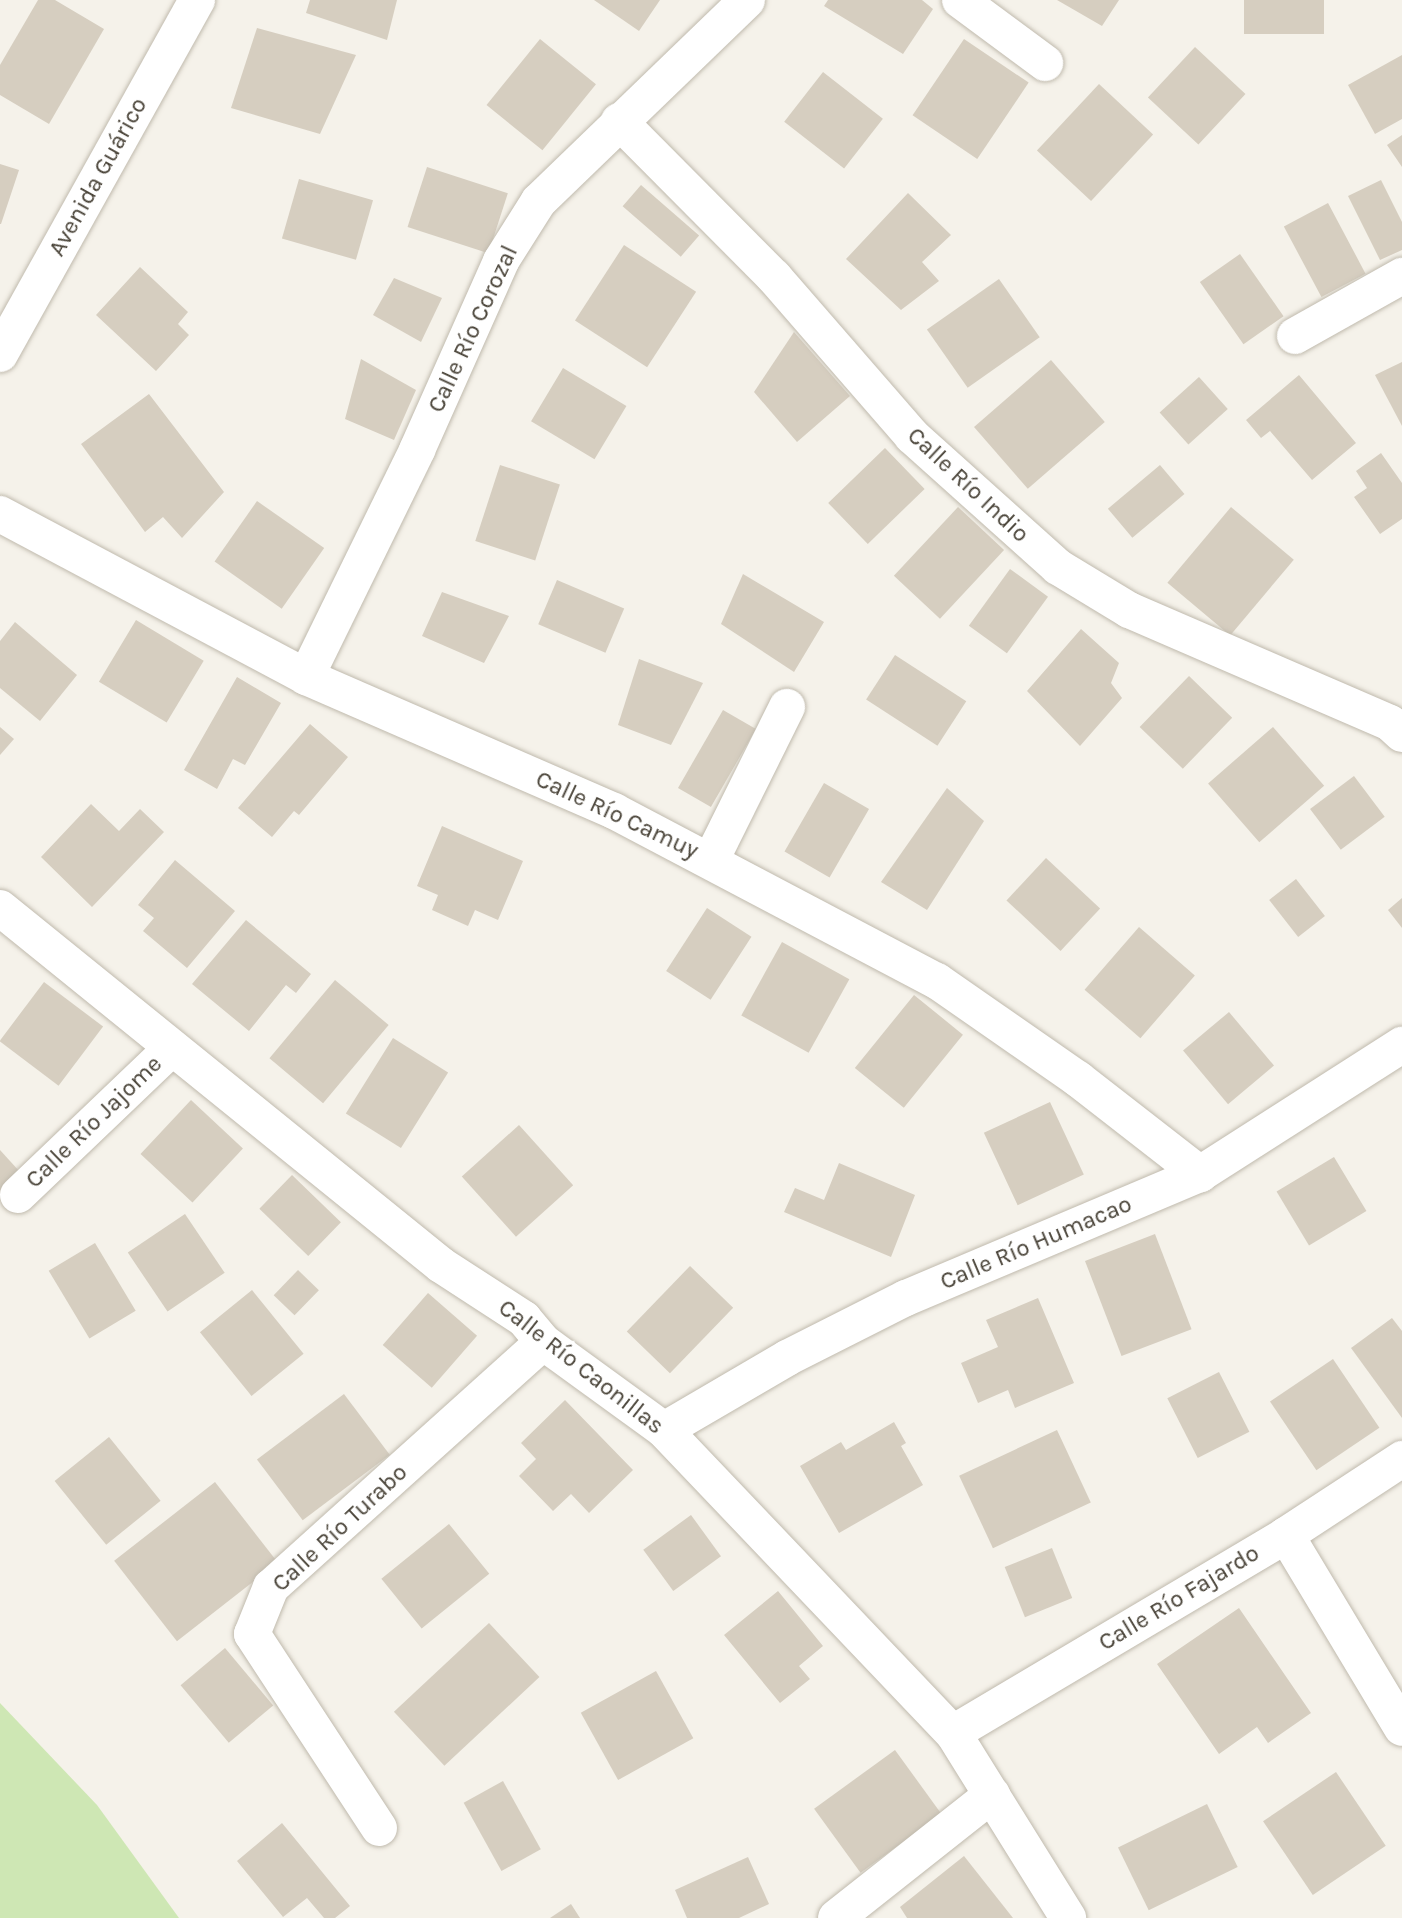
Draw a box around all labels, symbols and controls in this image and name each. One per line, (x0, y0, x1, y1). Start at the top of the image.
street label: Avenida Guárico (43, 93, 153, 261)
street label: Calle Río Corozal (422, 241, 524, 417)
street label: Calle Río Indio (901, 421, 1035, 549)
street label: Calle Río Camuy (531, 765, 703, 865)
street label: Calle Río Jajome (20, 1050, 168, 1194)
street label: Calle Río Humacao (936, 1190, 1136, 1296)
street label: Calle Río Caonillas (493, 1293, 669, 1441)
street label: Calle Río Turabo (266, 1458, 414, 1598)
street label: Calle Río Fajardo (1094, 1539, 1264, 1657)

